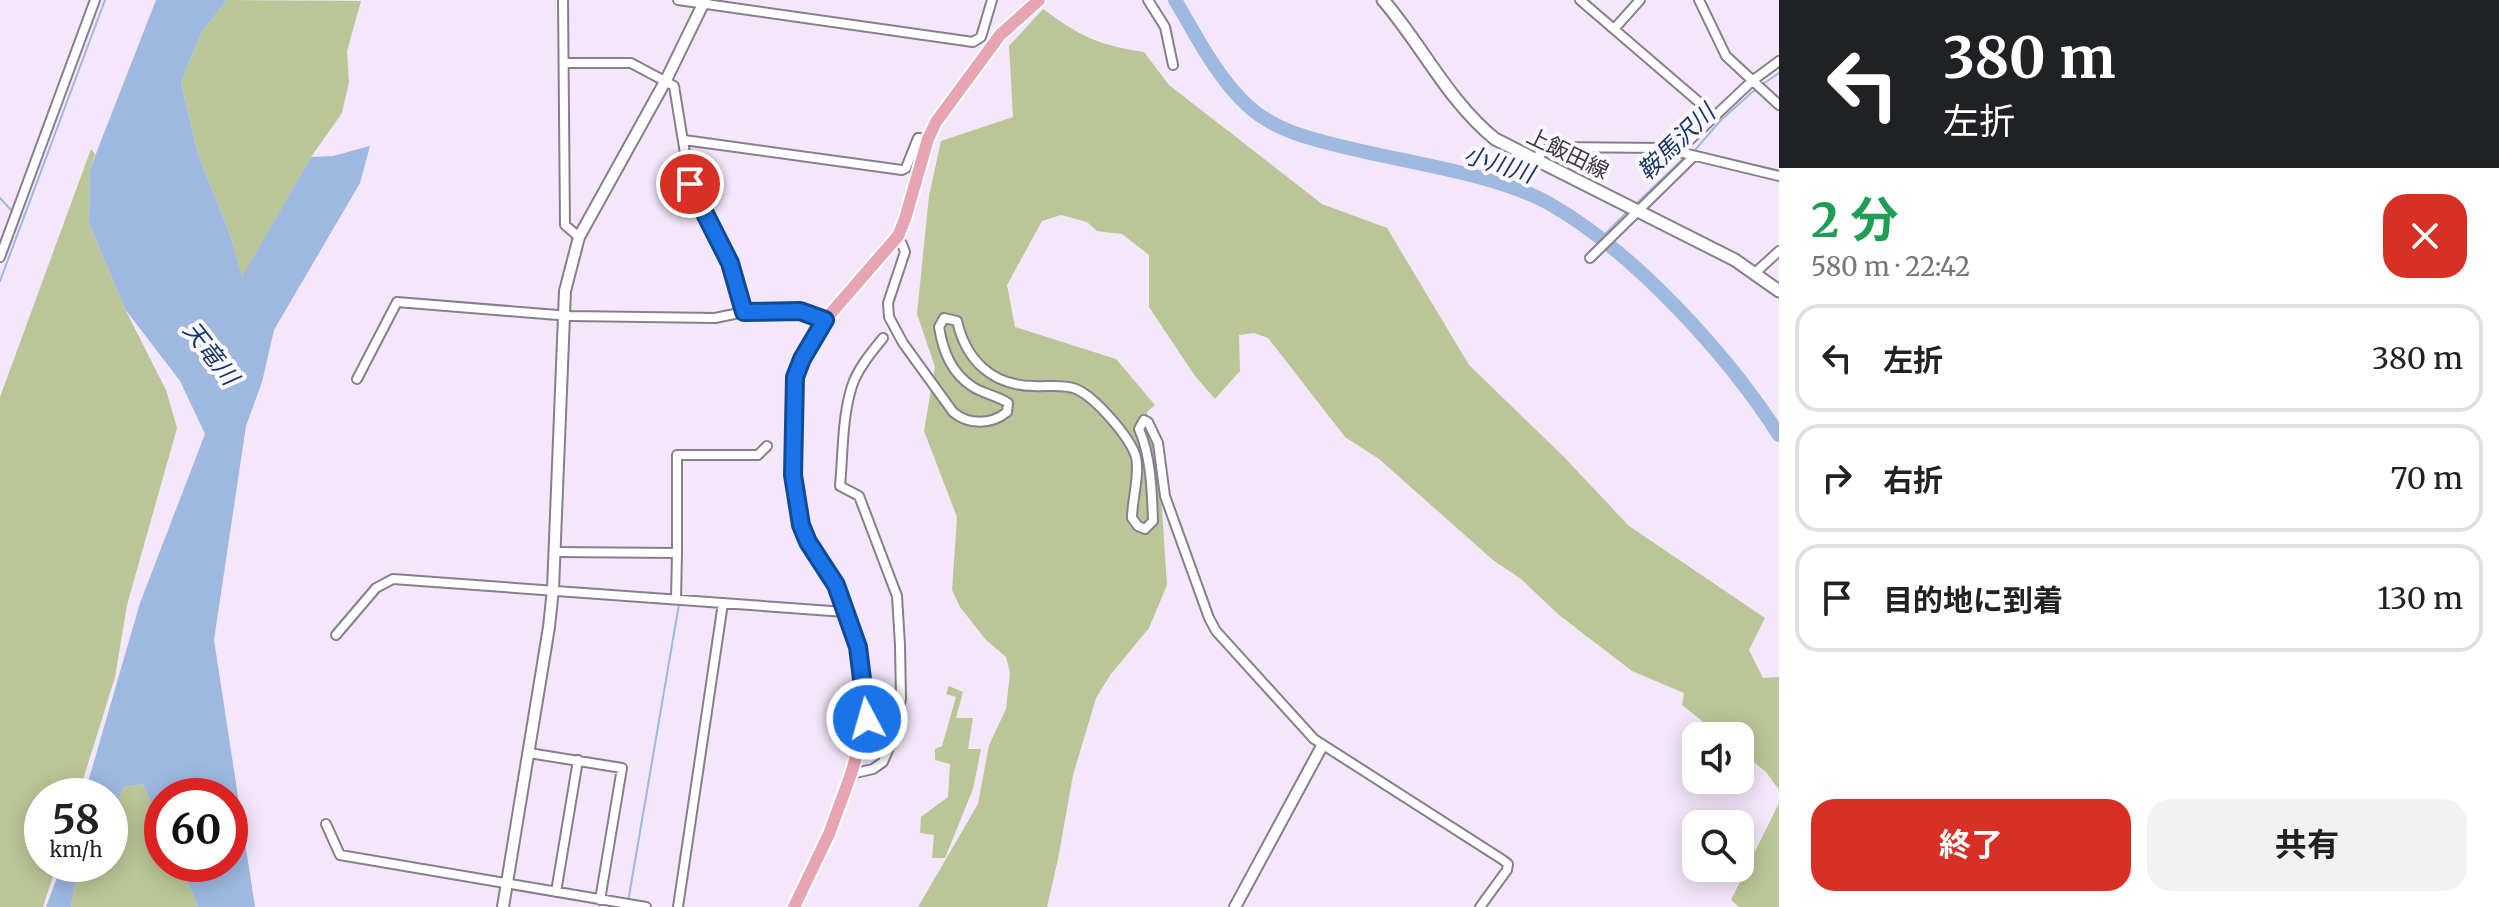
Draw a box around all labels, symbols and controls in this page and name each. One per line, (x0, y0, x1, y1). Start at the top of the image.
text: 380 m (1943, 23, 2116, 93)
icon: left (1811, 32, 1915, 136)
water label: 鞍馬沢川 (1631, 95, 1723, 186)
text: 左折 (1943, 99, 2015, 144)
street label: 上飯田線 (1522, 121, 1614, 185)
water label: 小川川 (1460, 139, 1541, 190)
pin (656, 150, 724, 218)
icon: arrive (668, 162, 712, 206)
text: 2 分 (1811, 190, 1899, 250)
button: close (2383, 194, 2467, 278)
text: 580 m · 22:42 (1811, 250, 1970, 283)
water label: 天竜川 (177, 315, 247, 393)
icon: left (1815, 336, 1859, 380)
text: 380 m (2372, 339, 2463, 377)
text: 左折 (1883, 341, 1943, 379)
icon: right (1815, 456, 1859, 500)
text: 70 m (2390, 459, 2463, 497)
text: 右折 (1883, 461, 1943, 499)
icon: arrive (1815, 576, 1859, 620)
text: 130 m (2377, 579, 2463, 617)
text: 目的地に到着 (1883, 581, 2063, 619)
position arrow (825, 677, 909, 761)
map controls (1682, 722, 1754, 882)
button: sound (1682, 722, 1754, 794)
speed limit sign: 60 (144, 778, 248, 882)
text: 58 (52, 795, 100, 845)
button: 終了 (1811, 799, 2131, 891)
button: 共有 (2147, 799, 2467, 891)
button: search (1682, 810, 1754, 882)
text: km/h (50, 837, 102, 862)

